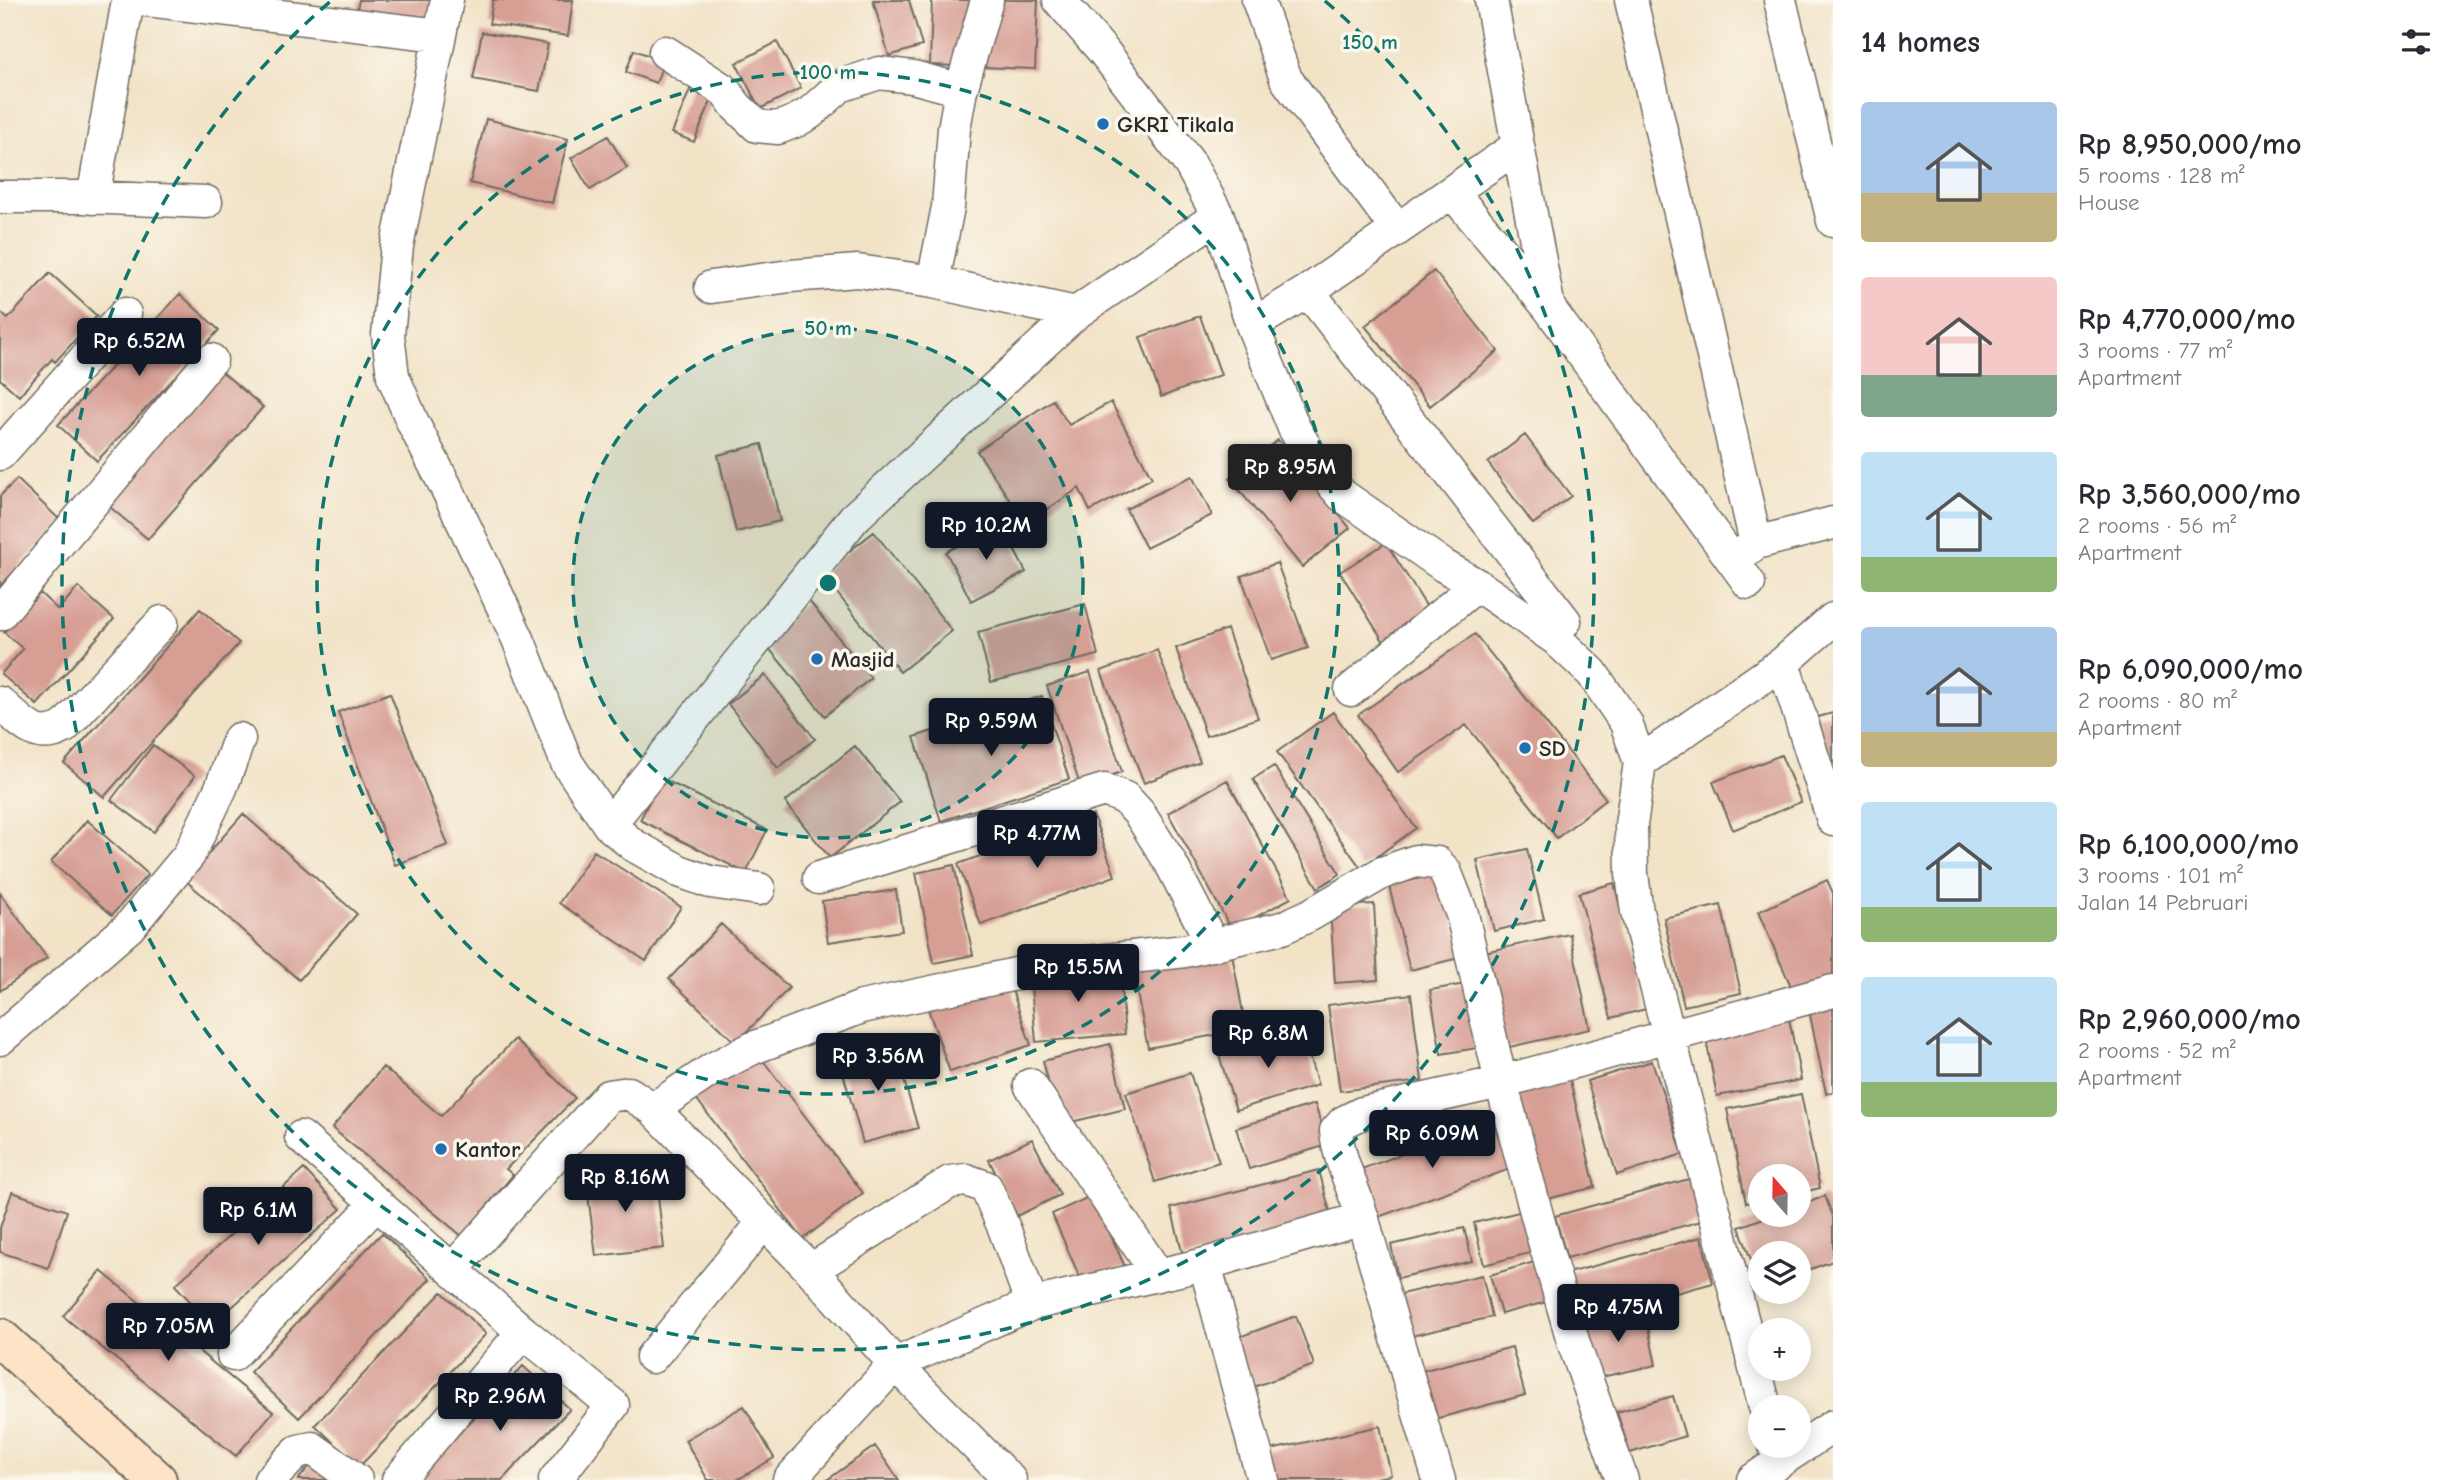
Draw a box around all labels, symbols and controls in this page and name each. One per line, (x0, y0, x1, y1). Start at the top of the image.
icon: filters (2397, 23, 2435, 61)
text: 14 homes (1861, 25, 1980, 60)
text: 150 m (1342, 30, 1398, 54)
text: 100 m (800, 60, 856, 84)
place label: GKRI Tikala (1117, 111, 1234, 138)
marker: GKRI Tikala (1095, 116, 1111, 132)
text: Rp 8,950,000/mo (2078, 127, 2301, 162)
icon: home (1917, 130, 2001, 214)
text: 5 rooms · 128 m² (2078, 162, 2245, 189)
text: House (2078, 189, 2140, 216)
text: Rp 4,770,000/mo (2078, 302, 2296, 337)
icon: home (1917, 305, 2001, 389)
text: 50 m (804, 316, 852, 340)
pin: Rp 6.52M (67, 318, 211, 378)
text: Rp 6.52M (93, 327, 185, 354)
text: 3 rooms · 77 m² (2078, 337, 2233, 364)
text: Apartment (2078, 364, 2181, 391)
pin: Rp 8.95M (1218, 444, 1362, 504)
text: Rp 8.95M (1244, 453, 1336, 480)
text: Rp 3,560,000/mo (2078, 477, 2301, 512)
icon: home (1917, 480, 2001, 564)
pin: Rp 10.2M (914, 503, 1058, 562)
text: Rp 10.2M (941, 511, 1031, 538)
text: 2 rooms · 56 m² (2078, 512, 2236, 539)
text: Apartment (2078, 539, 2181, 566)
centre of rings (816, 571, 840, 595)
place label: Masjid (831, 646, 895, 673)
marker: Masjid (809, 651, 825, 667)
text: Rp 6,090,000/mo (2078, 652, 2303, 687)
icon: home (1917, 655, 2001, 739)
text: 2 rooms · 80 m² (2078, 687, 2237, 714)
pin: Rp 9.59M (919, 698, 1063, 758)
text: Rp 9.59M (945, 707, 1037, 734)
text: Apartment (2078, 714, 2181, 741)
place label: SD (1539, 735, 1566, 762)
marker: SD (1517, 740, 1533, 756)
pin: Rp 4.77M (965, 810, 1109, 870)
text: Rp 4.77M (993, 819, 1081, 846)
text: Rp 6,100,000/mo (2078, 827, 2299, 862)
icon: home (1917, 830, 2001, 914)
text: 3 rooms · 101 m² (2078, 862, 2243, 889)
text: Jalan 14 Pebruari (2078, 889, 2248, 916)
pin: Rp 15.5M (1006, 944, 1150, 1004)
text: Rp 15.5M (1033, 953, 1123, 980)
text: Rp 2,960,000/mo (2078, 1002, 2301, 1037)
icon: home (1917, 1005, 2001, 1089)
pin: Rp 6.8M (1203, 1010, 1333, 1070)
text: Rp 6.8M (1228, 1019, 1308, 1046)
pin: Rp 3.56M (806, 1034, 950, 1093)
text: 2 rooms · 52 m² (2078, 1037, 2236, 1064)
text: Rp 3.56M (832, 1042, 924, 1069)
text: Apartment (2078, 1064, 2181, 1091)
pin: Rp 6.09M (1360, 1110, 1504, 1170)
text: Rp 6.09M (1385, 1119, 1479, 1146)
place label: Kantor (455, 1136, 521, 1163)
marker: Kantor (433, 1141, 449, 1157)
pin: Rp 8.16M (553, 1154, 697, 1214)
text: Rp 8.16M (580, 1163, 670, 1190)
north arrow (1748, 1164, 1811, 1227)
map controls (1748, 1164, 1811, 1458)
pin: Rp 6.1M (193, 1188, 323, 1247)
text: Rp 6.1M (219, 1196, 297, 1223)
button: layers (1748, 1241, 1811, 1304)
pin: Rp 4.75M (1546, 1284, 1690, 1344)
text: Rp 4.75M (1573, 1293, 1663, 1320)
pin: Rp 7.05M (96, 1304, 240, 1363)
text: Rp 7.05M (122, 1312, 214, 1339)
button: + (1748, 1318, 1811, 1381)
pin: Rp 2.96M (428, 1374, 572, 1433)
text: Rp 2.96M (454, 1382, 546, 1409)
button: − (1748, 1395, 1811, 1458)

